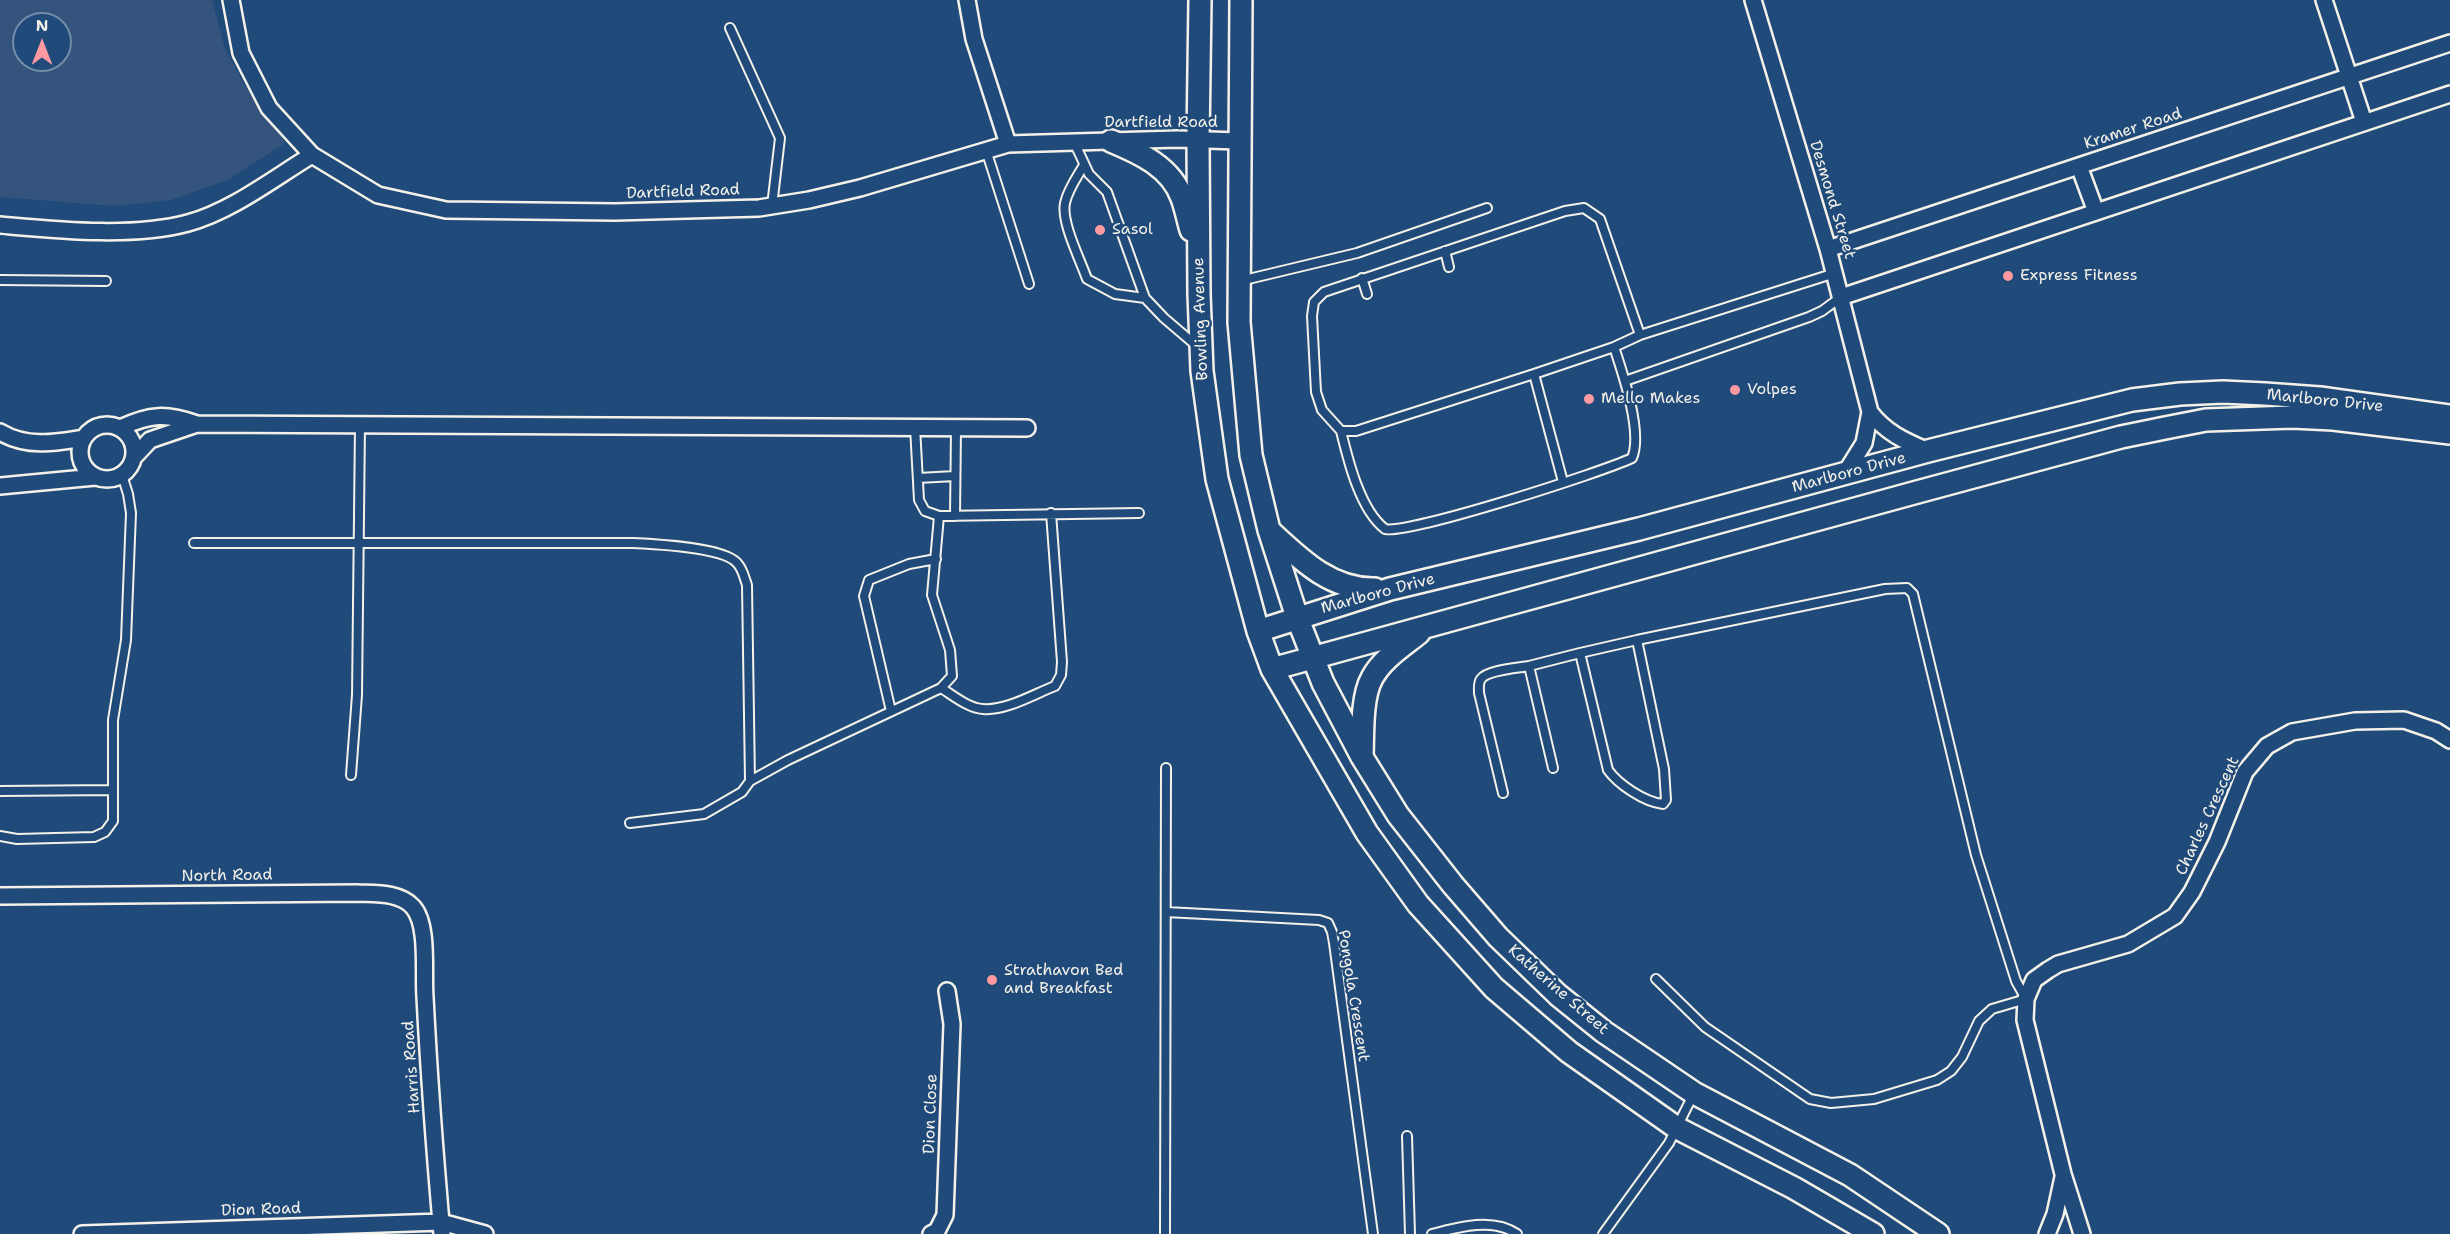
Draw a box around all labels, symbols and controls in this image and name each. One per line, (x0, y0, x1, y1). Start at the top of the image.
north arrow (12, 12, 72, 72)
text: N (36, 15, 48, 36)
street label: Kramer Road (2082, 104, 2184, 154)
street label: Dartfield Road (1104, 113, 1218, 133)
street label: Desmond Street (1805, 139, 1859, 261)
street label: Dartfield Road (626, 180, 740, 204)
place label: Sasol (1112, 220, 1153, 240)
marker: Sasol (1093, 223, 1107, 237)
street label: Bowling Avenue (1189, 257, 1213, 381)
place label: Express Fitness (2020, 266, 2138, 286)
marker: Express Fitness (2001, 269, 2015, 283)
place label: Volpes (1747, 380, 1797, 400)
marker: Volpes (1728, 383, 1742, 397)
street label: Marlboro Drive (2266, 385, 2384, 417)
place label: Mello Makes (1601, 389, 1700, 409)
marker: Mello Makes (1582, 392, 1596, 406)
street label: Marlboro Drive (1790, 449, 1908, 497)
street label: Marlboro Drive (1319, 570, 1437, 618)
street label: Charles Crescent (2172, 754, 2244, 878)
street label: North Road (181, 866, 273, 886)
street label: Pongola Crescent (1333, 929, 1373, 1063)
street label: Katherine Street (1504, 941, 1612, 1039)
place label: Strathavon Bed and Breakfast (1004, 961, 1123, 999)
marker: Strathavon Bed and Breakfast (985, 973, 999, 987)
street label: Harris Road (399, 1020, 425, 1114)
street label: Dion Close (920, 1074, 942, 1154)
street label: Dion Road (221, 1199, 301, 1221)

